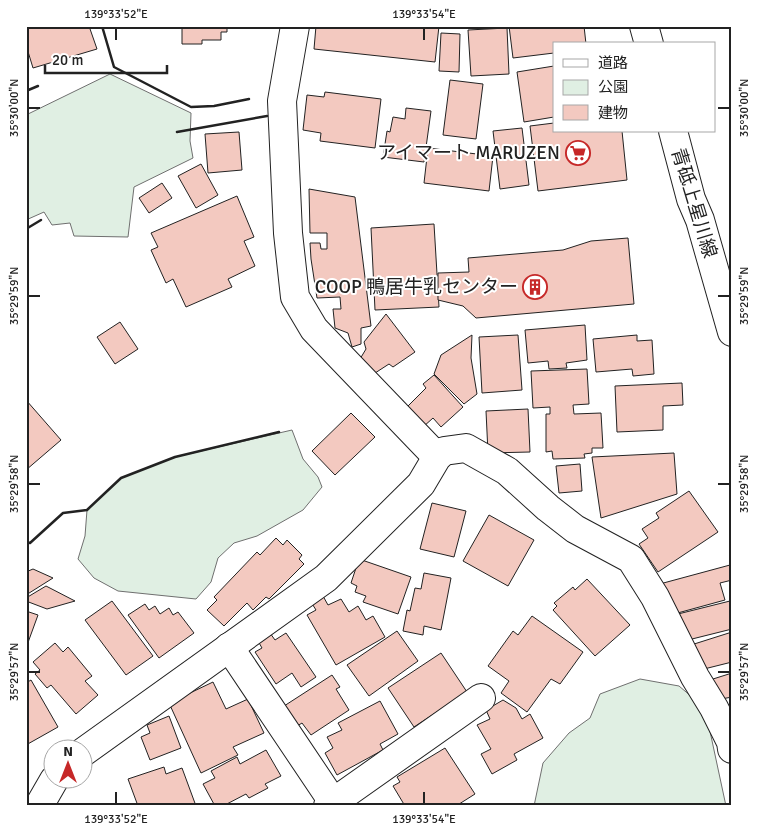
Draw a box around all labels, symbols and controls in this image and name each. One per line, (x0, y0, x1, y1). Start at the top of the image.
text: 139°33'52"E (84, 7, 148, 22)
text: 139°33'54"E (392, 7, 456, 22)
scale bar (45, 42, 168, 74)
legend (553, 42, 716, 132)
text: 20 m (52, 51, 83, 69)
text: 道路 (598, 54, 628, 72)
text: 公園 (598, 78, 628, 96)
text: 35°30'00"N (7, 79, 22, 137)
text: 35°30'00"N (737, 79, 752, 137)
text: 建物 (598, 104, 628, 122)
supermarket icon: アイマート MARUZEN (565, 140, 591, 166)
place label: アイマート MARUZEN (377, 141, 560, 165)
street label: 青砥上星川線 (666, 145, 722, 261)
text: 35°29'59"N (7, 267, 22, 325)
text: 35°29'59"N (737, 267, 752, 325)
building icon: COOP 鴨居牛乳センター (522, 274, 548, 300)
place label: COOP 鴨居牛乳センター (315, 275, 518, 299)
text: 35°29'58"N (7, 455, 22, 513)
text: 35°29'58"N (737, 455, 752, 513)
text: 35°29'57"N (7, 643, 22, 701)
text: 35°29'57"N (737, 643, 752, 701)
north arrow (42, 740, 92, 790)
text: N (63, 743, 73, 760)
text: 139°33'52"E (84, 812, 148, 827)
text: 139°33'54"E (392, 812, 456, 827)

